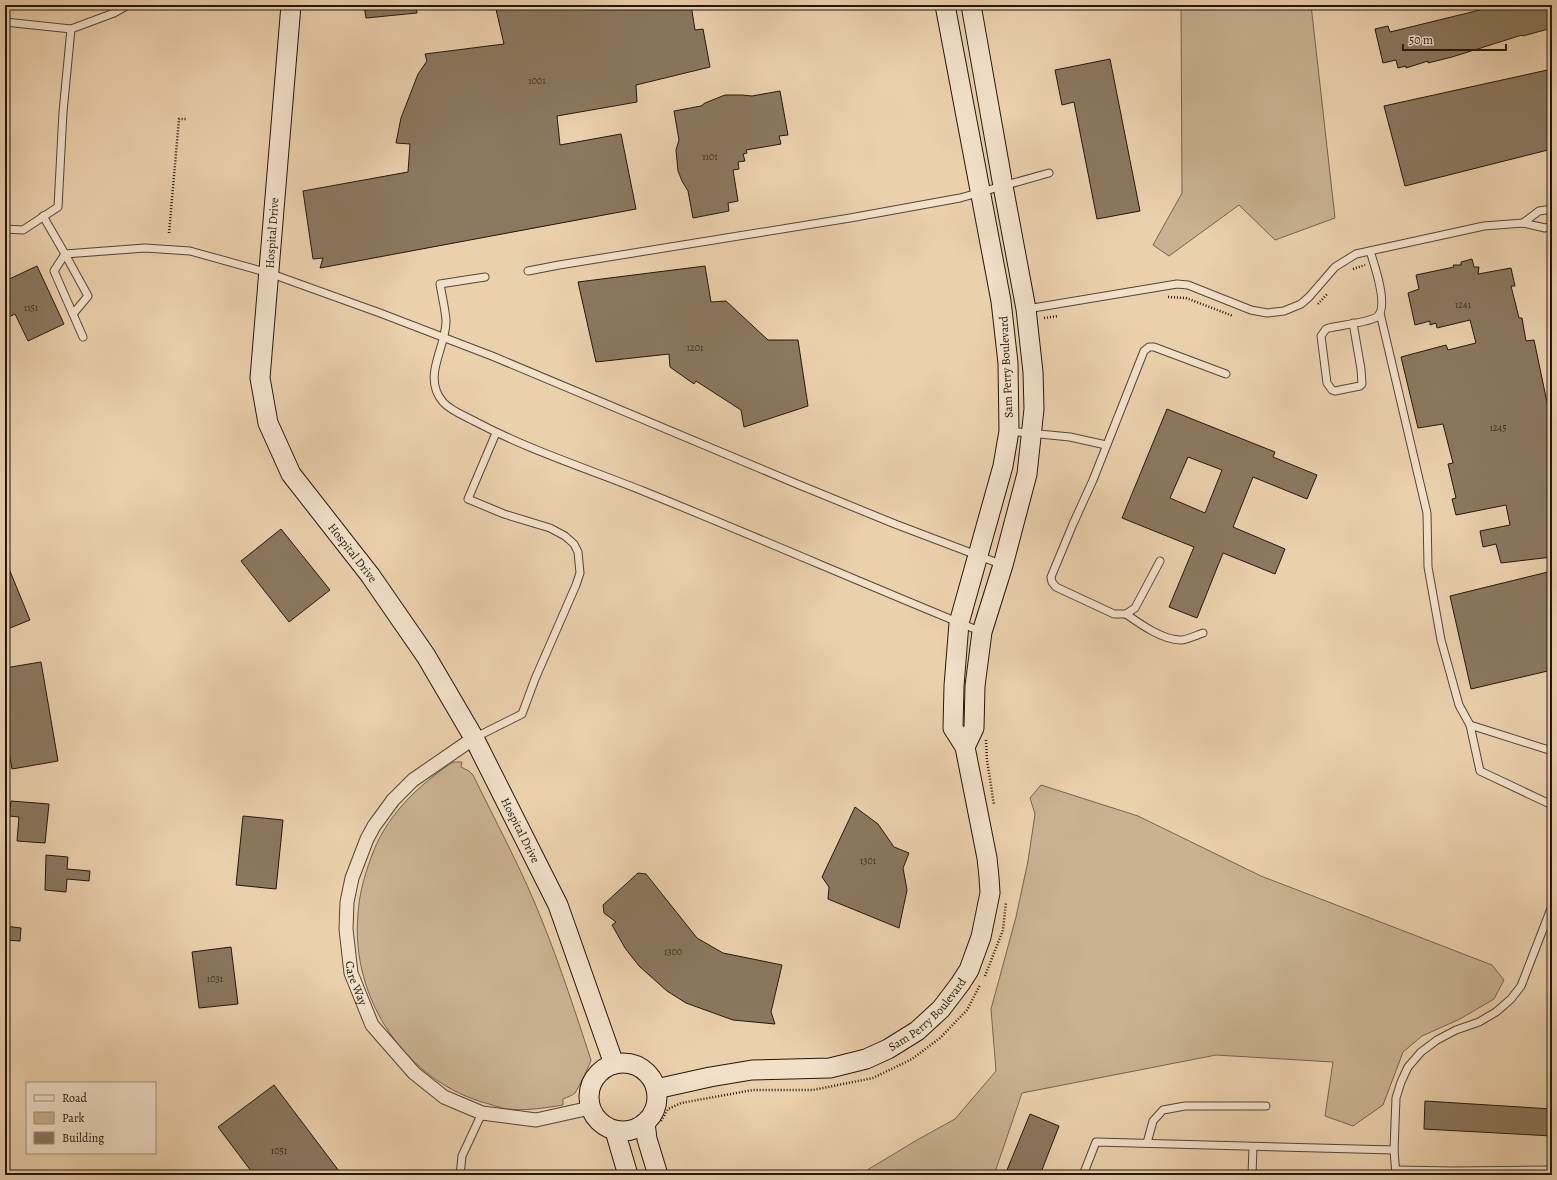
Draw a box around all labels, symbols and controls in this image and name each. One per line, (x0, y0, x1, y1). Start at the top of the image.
scale bar (1403, 26, 1506, 52)
text: 50 m (1409, 32, 1433, 48)
house number: 1001 (528, 74, 546, 87)
house number: 1101 (702, 150, 718, 163)
street label: Hospital Drive (262, 197, 282, 269)
house number: 1241 (1455, 298, 1472, 311)
house number: 1151 (24, 301, 39, 314)
street label: Sam Perry Boulevard (995, 315, 1017, 418)
house number: 1201 (687, 341, 704, 354)
house number: 1245 (1490, 421, 1507, 434)
street label: Hospital Drive (324, 520, 381, 586)
street label: Hospital Drive (497, 795, 544, 866)
house number: 1301 (860, 854, 877, 867)
house number: 1300 (664, 945, 682, 958)
street label: Care Way (342, 960, 371, 1008)
house number: 1031 (207, 972, 224, 985)
street label: Sam Perry Boulevard (885, 974, 970, 1055)
legend (26, 1082, 156, 1154)
text: Road (62, 1090, 88, 1106)
text: Park (62, 1110, 85, 1126)
text: Building (62, 1130, 104, 1146)
house number: 1051 (271, 1144, 288, 1157)

